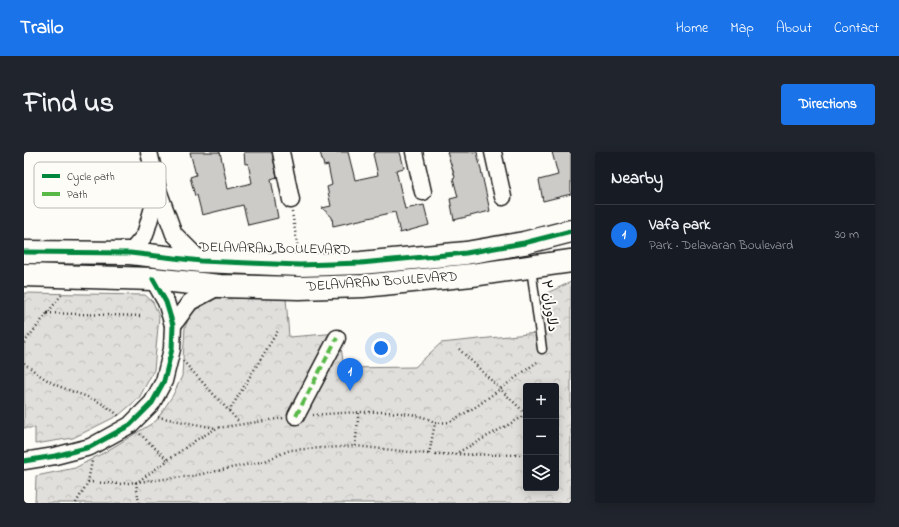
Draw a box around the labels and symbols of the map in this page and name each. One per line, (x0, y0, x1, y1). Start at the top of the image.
legend (34, 162, 166, 208)
text: Cycle path (67, 169, 115, 186)
text: Path (67, 187, 88, 203)
street label: DELAVARAN BOULEVARD (198, 237, 351, 261)
street label: DELAVARAN BOULEVARD (305, 266, 458, 298)
street label: دلاوران ۲ (535, 279, 563, 333)
your location (371, 338, 391, 358)
pin: 1 (337, 358, 363, 391)

